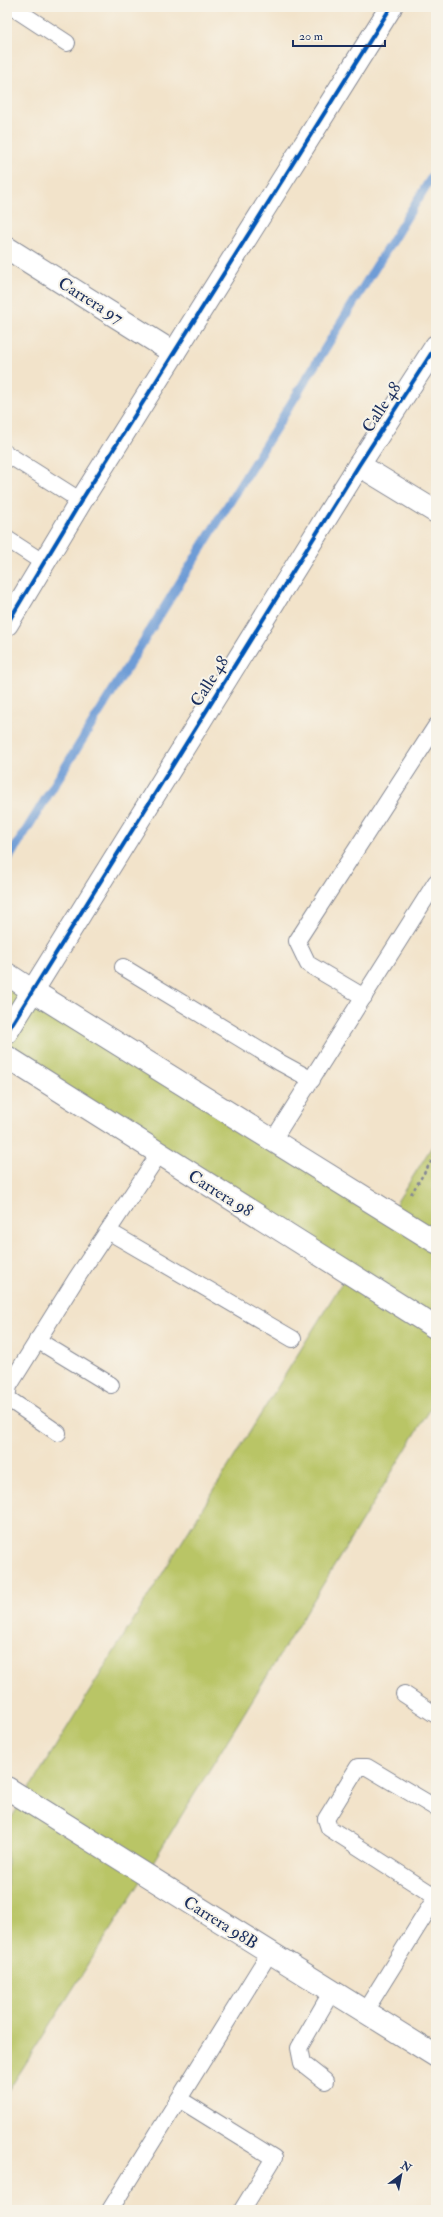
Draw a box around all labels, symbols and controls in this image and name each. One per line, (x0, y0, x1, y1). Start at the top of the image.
scale bar (293, 22, 385, 48)
text: 20 m (299, 29, 324, 44)
street label: Carrera 97 (54, 272, 127, 329)
street label: Calle 48 (357, 378, 405, 436)
street label: Calle 48 (186, 652, 233, 711)
street label: Carrera 98 (184, 1165, 257, 1222)
street label: Carrera 98B (180, 1891, 262, 1954)
north arrow (381, 2155, 421, 2195)
text: N (398, 2158, 415, 2176)

